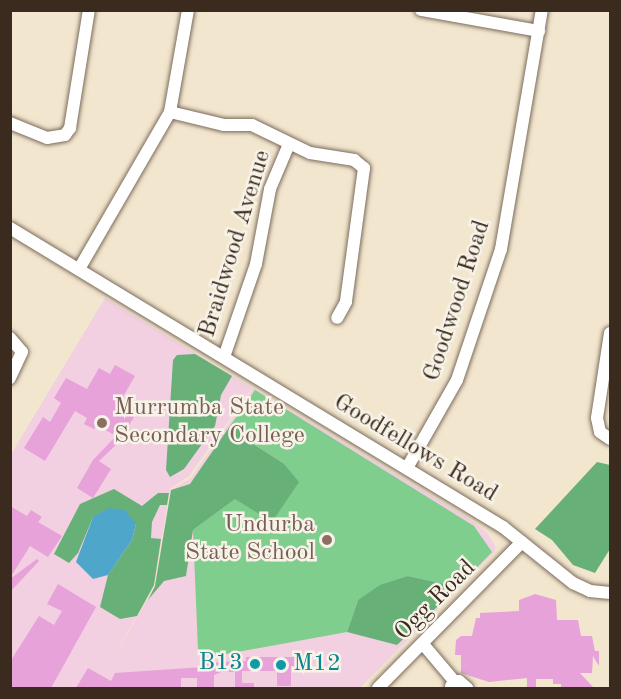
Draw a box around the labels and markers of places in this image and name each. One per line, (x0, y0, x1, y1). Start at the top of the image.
place label: Murrumba State Secondary College (114, 395, 305, 451)
marker: Murrumba State Secondary College (95, 416, 109, 430)
place label: Undurba State School (185, 512, 315, 568)
marker: Undurba State School (320, 533, 334, 547)
place label: B13 (199, 650, 243, 678)
place label: M12 (293, 651, 341, 679)
marker: B13 (248, 657, 262, 671)
marker: M12 (274, 658, 288, 672)

